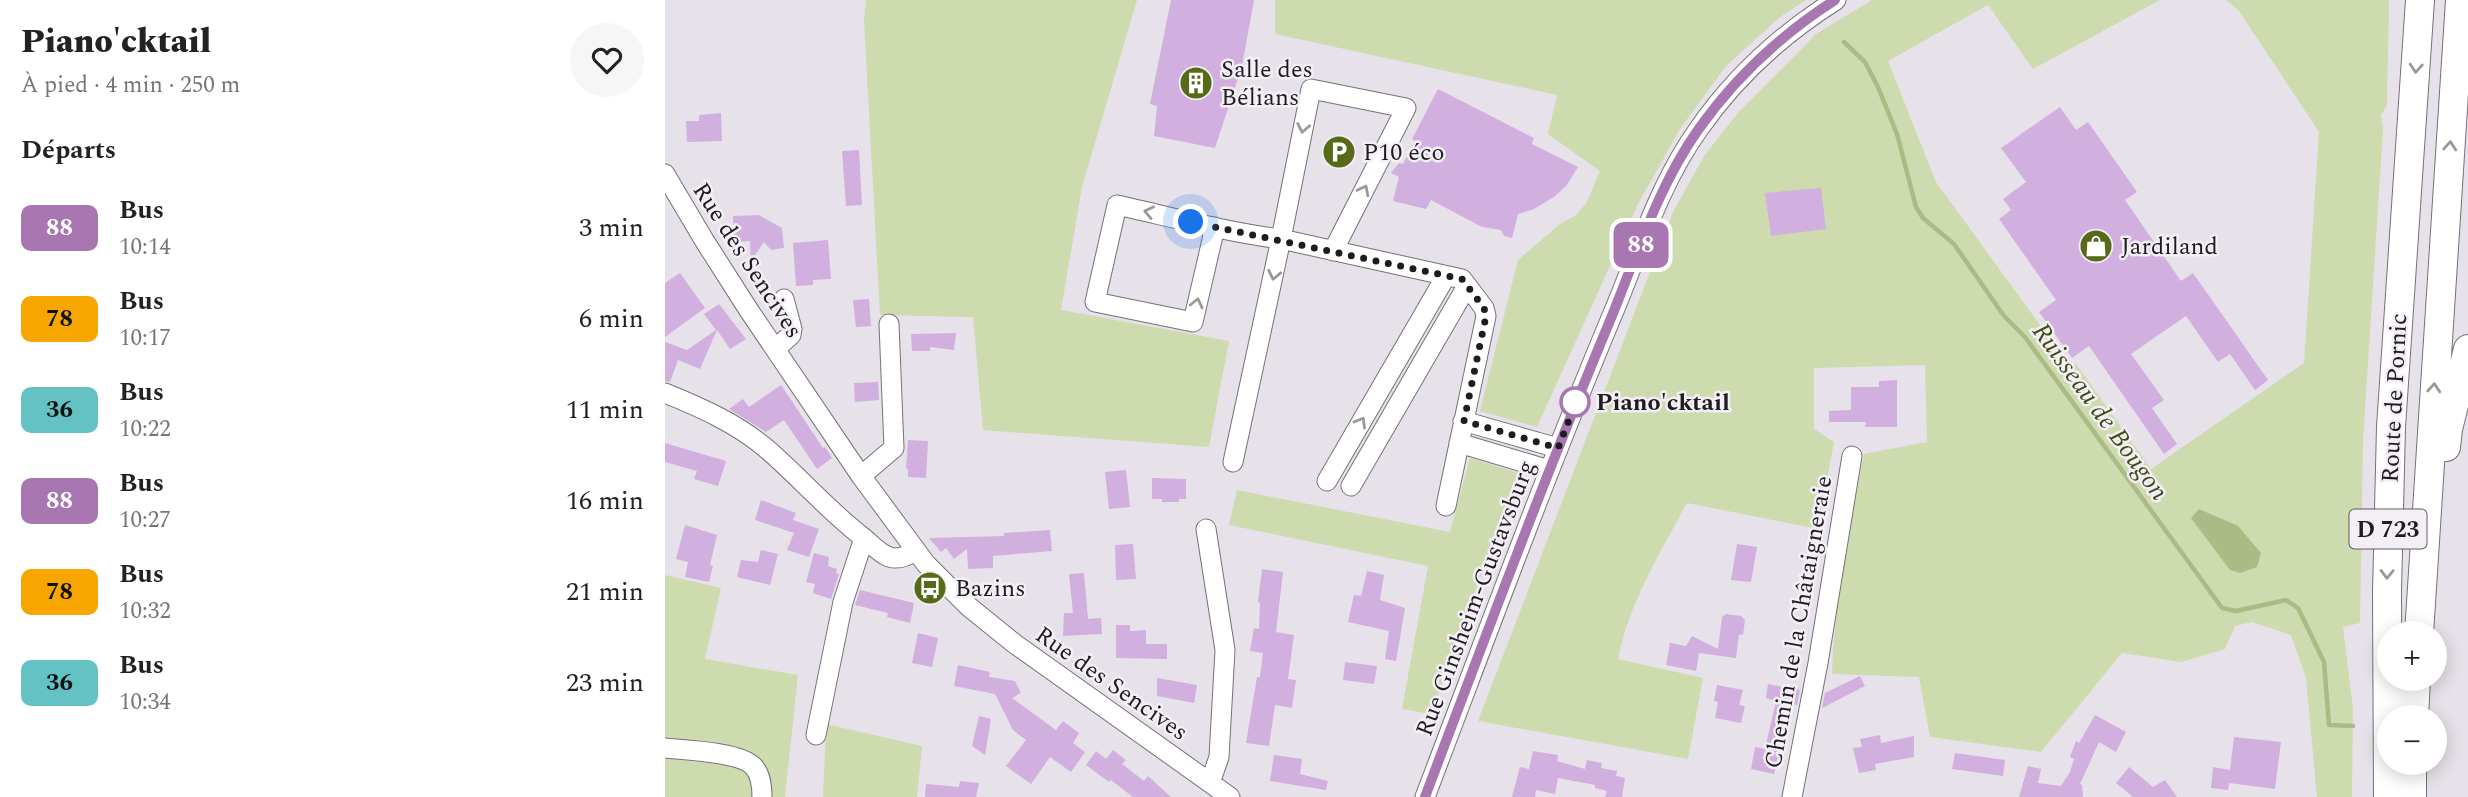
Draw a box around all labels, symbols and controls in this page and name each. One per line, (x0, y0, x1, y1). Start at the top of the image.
text: Piano'cktail (21, 17, 211, 67)
button: heart (570, 23, 644, 97)
place label: Salle des Bélians (1221, 52, 1313, 116)
one-way arrow (2409, 63, 2424, 74)
building icon: Salle des Bélians (1177, 64, 1215, 102)
text: À pied · 4 min · 250 m (21, 68, 240, 103)
one-way arrow (1297, 122, 1312, 134)
text: Départs (21, 130, 116, 170)
parking icon: P10 éco (1320, 133, 1358, 171)
place label: P10 éco (1363, 135, 1444, 171)
one-way arrow (2442, 140, 2457, 151)
street label: Rue des Sencives (683, 175, 811, 346)
one-way arrow (1356, 185, 1370, 197)
text: Bus (119, 190, 164, 230)
your location (1173, 204, 1208, 239)
one-way arrow (1143, 206, 1155, 221)
text: 3 min (579, 208, 644, 248)
text: 88 (46, 210, 73, 246)
line badge: 88 (1609, 222, 1672, 268)
text: 88 (1628, 227, 1654, 263)
shop icon: Jardiland (2077, 227, 2115, 265)
place label: Jardiland (2121, 229, 2218, 265)
text: 10:14 (119, 230, 171, 265)
one-way arrow (1267, 269, 1282, 281)
text: Bus (119, 281, 164, 321)
one-way arrow (1189, 297, 1204, 309)
text: 6 min (579, 299, 644, 339)
text: 78 (46, 301, 73, 337)
street label: Route de Pornic (2373, 312, 2417, 484)
water label: Ruisseau de Bougon (2022, 314, 2179, 509)
text: 10:17 (119, 321, 171, 356)
text: Bus (119, 372, 164, 412)
one-way arrow (2426, 382, 2441, 393)
place label: Piano'cktail (1596, 385, 1730, 421)
marker: Piano'cktail (1560, 387, 1590, 417)
text: 11 min (566, 390, 644, 430)
text: 36 (46, 392, 73, 428)
text: 10:22 (119, 412, 171, 447)
one-way arrow (1353, 417, 1366, 430)
street label: Rue Ginsheim-Gustavsburg (1407, 455, 1545, 742)
text: Bus (119, 463, 164, 503)
street label: Chemin de la Châtaigneraie (1756, 473, 1842, 771)
text: 16 min (566, 481, 644, 521)
text: 88 (46, 483, 73, 519)
text: 10:27 (119, 503, 171, 538)
road number: D 723 (2349, 509, 2427, 548)
text: Bus (119, 554, 164, 594)
bus stop icon: Bazins (911, 569, 949, 607)
one-way arrow (2379, 570, 2395, 580)
place label: Bazins (955, 571, 1026, 607)
text: 21 min (566, 572, 644, 612)
text: 78 (46, 574, 73, 610)
text: 10:32 (119, 594, 171, 629)
street label: Rue des Sencives (1028, 618, 1195, 750)
map controls (2377, 621, 2447, 775)
button: + (2377, 621, 2447, 691)
text: Bus (119, 645, 164, 685)
text: 23 min (566, 663, 644, 703)
text: 36 (46, 665, 73, 701)
text: 10:34 (119, 685, 171, 720)
button: − (2377, 705, 2447, 775)

